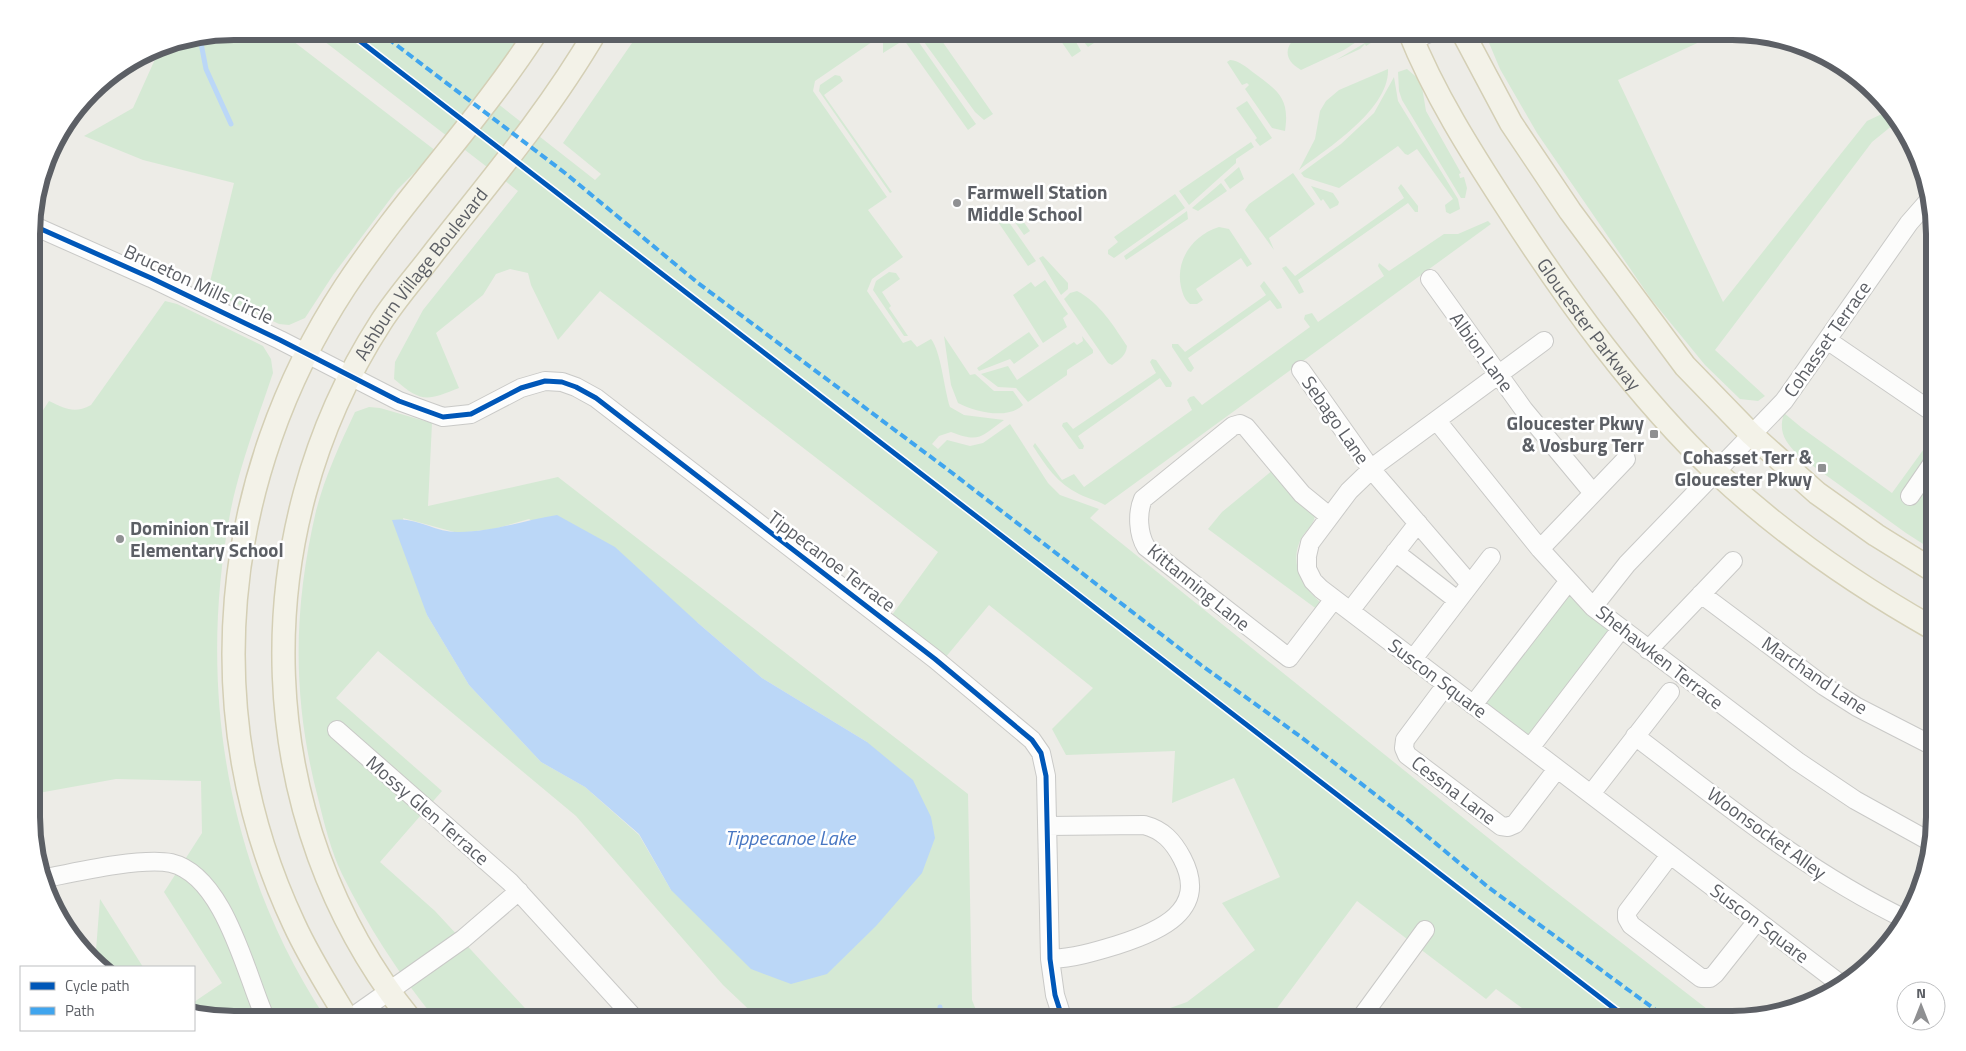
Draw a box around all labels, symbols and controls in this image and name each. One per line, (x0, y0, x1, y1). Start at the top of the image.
place label: Farmwell Station Middle School (967, 177, 1108, 228)
street label: Ashburn Village Boulevard (346, 181, 494, 365)
marker: Farmwell Station Middle School (951, 197, 963, 209)
street label: Bruceton Mills Circle (120, 236, 279, 331)
street label: Gloucester Parkway (1530, 252, 1649, 397)
street label: Cohasset Terrace (1776, 275, 1878, 403)
street label: Albion Lane (1443, 306, 1521, 398)
street label: Sebago Lane (1295, 370, 1377, 470)
place label: Gloucester Pkwy & Vosburg Terr (1507, 408, 1644, 459)
marker: Gloucester Pkwy & Vosburg Terr (1648, 428, 1660, 440)
place label: Cohasset Terr & Gloucester Pkwy (1675, 442, 1813, 493)
marker: Cohasset Terr & Gloucester Pkwy (1816, 462, 1828, 474)
street label: Tippecanoe Terrace (762, 503, 902, 618)
place label: Dominion Trail Elementary School (130, 513, 284, 564)
marker: Dominion Trail Elementary School (114, 533, 126, 545)
street label: Kittanning Lane (1142, 536, 1257, 637)
street label: Shehawken Terrace (1590, 597, 1730, 716)
street label: Marchand Lane (1756, 628, 1874, 721)
street label: Suscon Square (1383, 631, 1494, 725)
street label: Mossy Glen Terrace (360, 748, 496, 871)
street label: Cessna Lane (1406, 748, 1503, 831)
street label: Woonsocket Alley (1701, 779, 1833, 886)
water label: Tippecanoe Lake (725, 822, 857, 853)
street label: Suscon Square (1705, 876, 1816, 970)
legend (20, 966, 195, 1031)
text: Cycle path (65, 974, 130, 997)
north arrow (1896, 981, 1946, 1031)
text: N (1916, 982, 1926, 1003)
text: Path (65, 999, 95, 1022)

